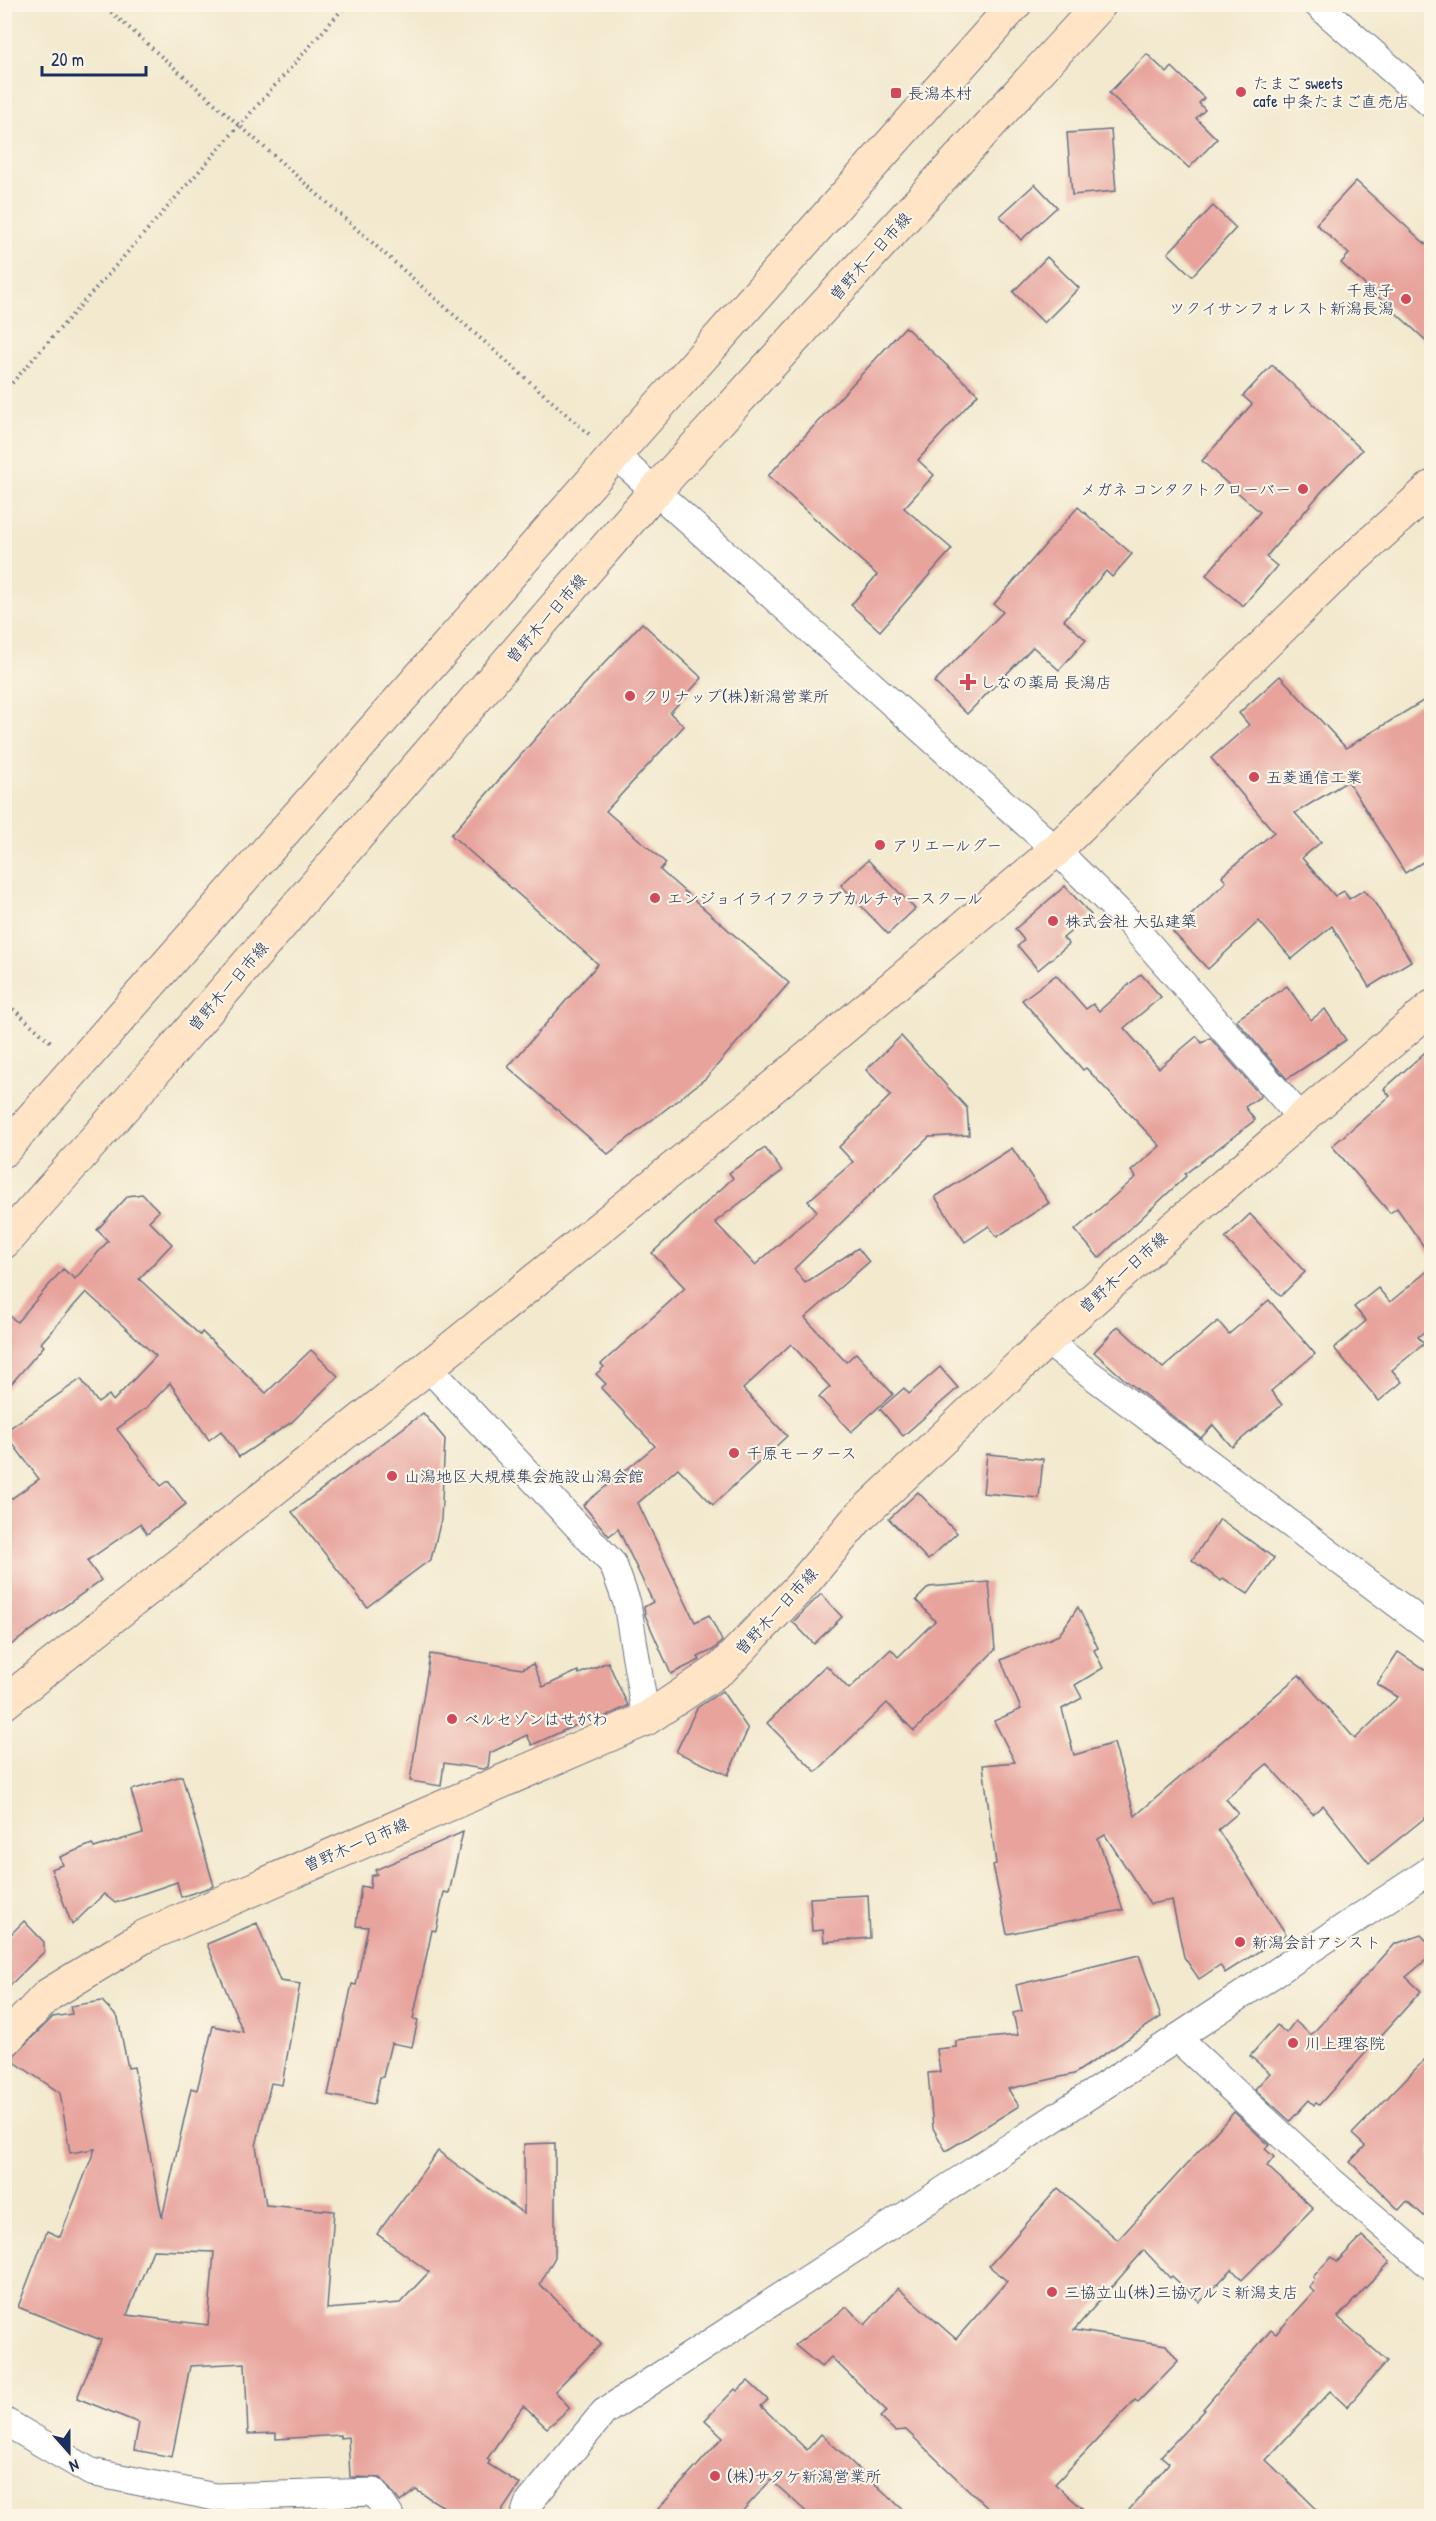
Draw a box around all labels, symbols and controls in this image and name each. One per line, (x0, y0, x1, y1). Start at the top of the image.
scale bar (42, 39, 146, 77)
text: 20 m (51, 47, 84, 72)
place label: たまご sweets cafe 中条たまご直売店 (1253, 72, 1409, 112)
place label: 長潟本村 (908, 82, 972, 104)
marker: たまご sweets cafe 中条たまご直売店 (1234, 85, 1248, 99)
marker: 長潟本村 (889, 86, 903, 100)
street label: 曽野木一日市線 (824, 207, 916, 305)
place label: 千恵子 ツクイサンフォレスト新潟長潟 (1169, 279, 1394, 319)
marker: 千恵子 ツクイサンフォレスト新潟長潟 (1399, 292, 1413, 306)
place label: メガネ コンタクトクローバー (1080, 478, 1291, 500)
marker: メガネ コンタクトクローバー (1296, 482, 1310, 496)
street label: 曽野木一日市線 (501, 569, 591, 667)
place label: しなの薬局 長潟店 (980, 671, 1112, 693)
marker: しなの薬局 長潟店 (961, 675, 975, 689)
place label: クリナップ(株)新潟営業所 (642, 685, 829, 707)
marker: クリナップ(株)新潟営業所 (623, 689, 637, 703)
place label: 五菱通信工業 (1266, 766, 1362, 788)
marker: 五菱通信工業 (1247, 770, 1261, 784)
place label: アリエールグー (892, 834, 1002, 856)
marker: アリエールグー (873, 838, 887, 852)
place label: エンジョイライフクラブカルチャースクール (667, 887, 983, 909)
marker: エンジョイライフクラブカルチャースクール (648, 891, 662, 905)
place label: 株式会社 大弘建築 (1065, 910, 1197, 932)
marker: 株式会社 大弘建築 (1046, 914, 1060, 928)
street label: 曽野木一日市線 (183, 937, 273, 1035)
street label: 曽野木一日市線 (1074, 1226, 1172, 1318)
place label: 千原モータース (746, 1442, 857, 1464)
marker: 千原モータース (727, 1446, 741, 1460)
place label: 山潟地区大規模集会施設山潟会館 (404, 1465, 644, 1487)
marker: 山潟地区大規模集会施設山潟会館 (385, 1469, 399, 1483)
street label: 曽野木一日市線 (730, 1563, 822, 1659)
place label: ベルセゾンはせがわ (464, 1708, 608, 1730)
marker: ベルセゾンはせがわ (445, 1712, 459, 1726)
street label: 曽野木一日市線 (300, 1812, 412, 1876)
place label: 新潟会計アシスト (1252, 1931, 1381, 1953)
marker: 新潟会計アシスト (1233, 1935, 1247, 1949)
place label: 川上理容院 (1305, 2032, 1385, 2054)
marker: 川上理容院 (1286, 2036, 1300, 2050)
place label: 三協立山(株)三協アルミ新潟支店 (1064, 2281, 1298, 2303)
marker: 三協立山(株)三協アルミ新潟支店 (1045, 2285, 1059, 2299)
north arrow (39, 2422, 99, 2482)
text: N (66, 2454, 82, 2478)
place label: (株)サタケ新潟営業所 (727, 2465, 882, 2487)
marker: (株)サタケ新潟営業所 (708, 2469, 722, 2483)

